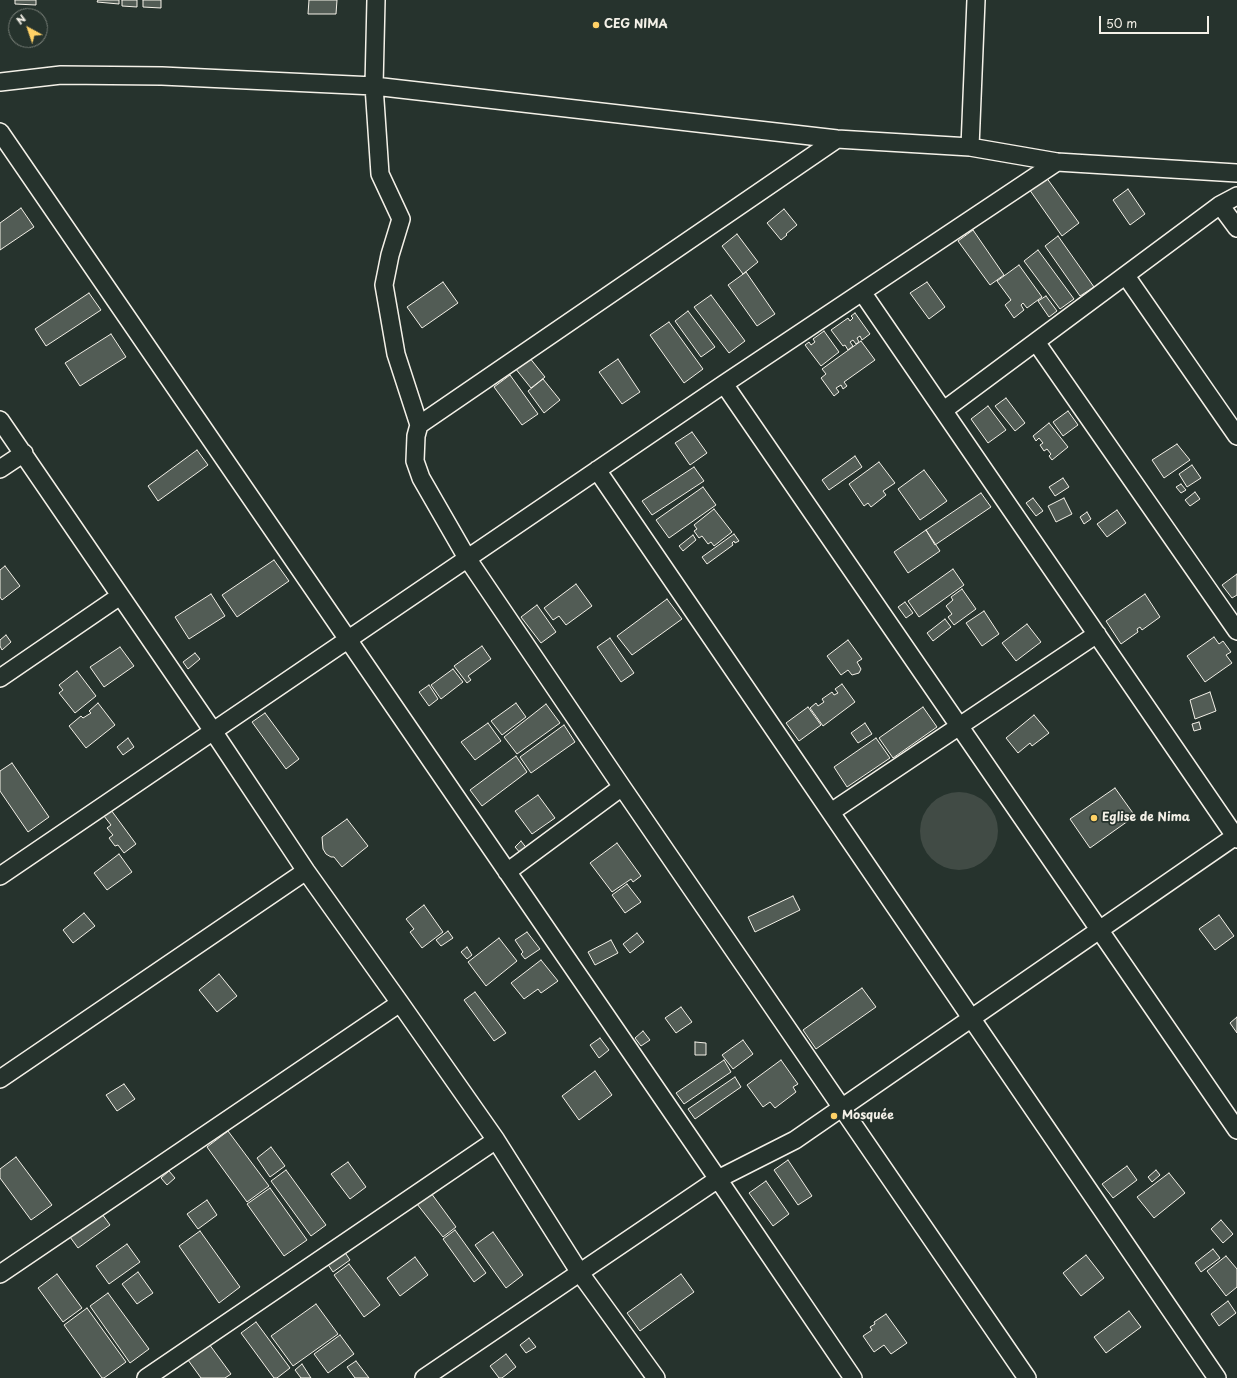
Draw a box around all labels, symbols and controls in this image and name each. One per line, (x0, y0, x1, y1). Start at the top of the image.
north arrow (8, 8, 48, 48)
scale bar (1101, 8, 1211, 34)
text: N (12, 10, 29, 29)
text: 50 m (1106, 14, 1137, 32)
place label: CEG NIMA (604, 18, 667, 32)
marker: CEG NIMA (591, 20, 601, 30)
place label: Eglise de Nima (1102, 811, 1190, 825)
marker: Eglise de Nima (1089, 813, 1099, 823)
place label: Mosquée (842, 1109, 894, 1123)
marker: Mosquée (829, 1111, 839, 1121)

